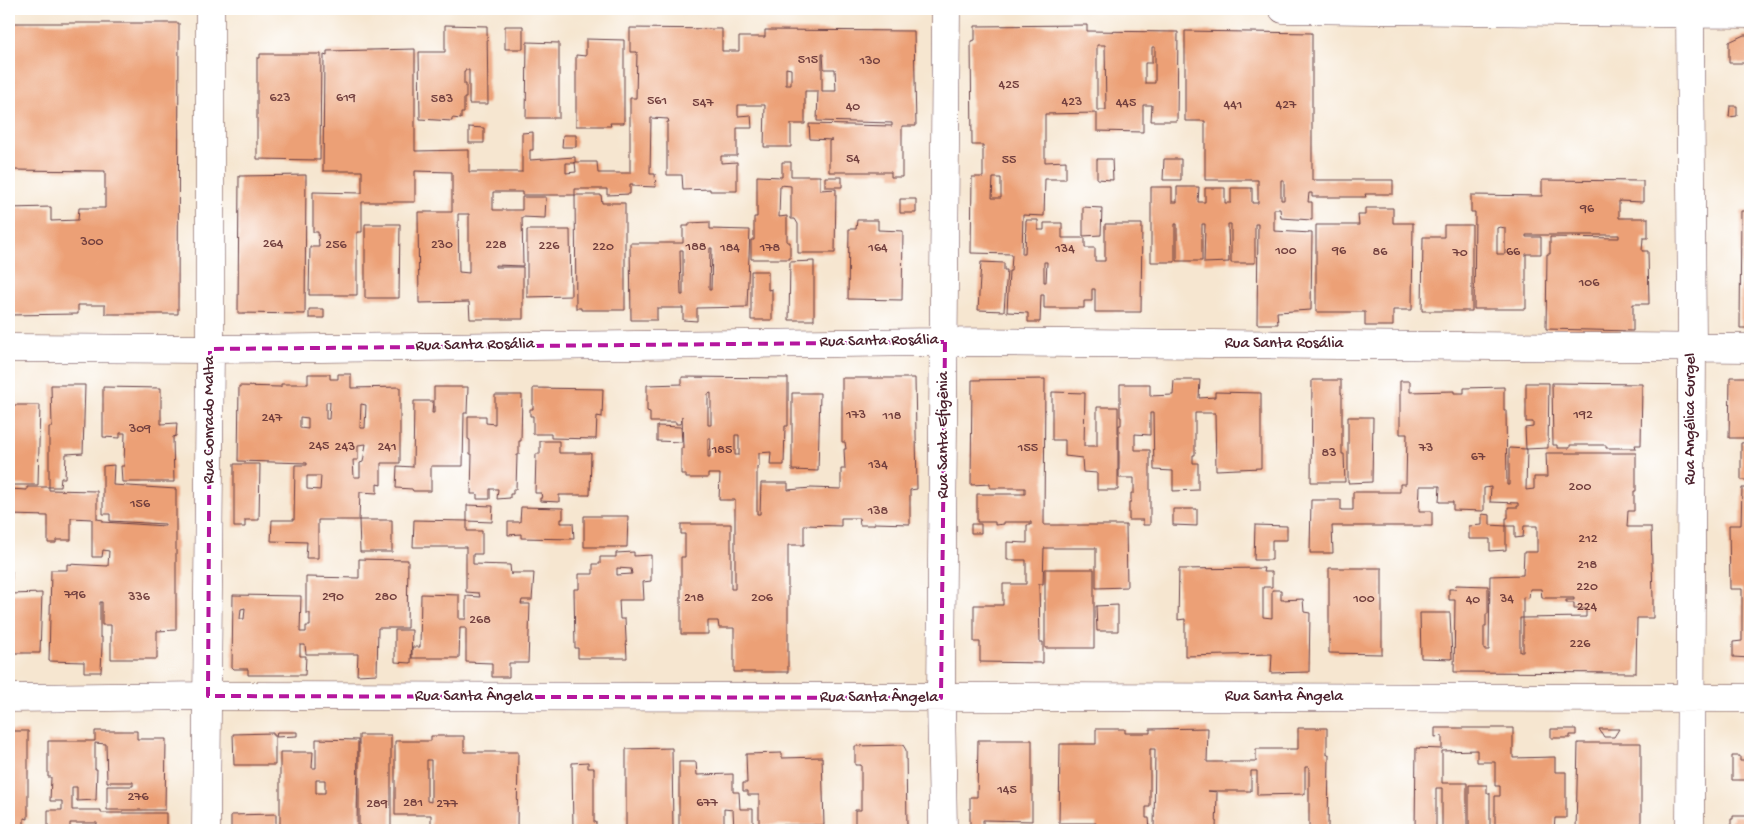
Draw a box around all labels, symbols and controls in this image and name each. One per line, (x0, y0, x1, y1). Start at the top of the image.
house number: 515 (798, 52, 818, 69)
house number: 130 (859, 53, 880, 70)
house number: 425 (999, 77, 1019, 94)
house number: 623 (269, 90, 291, 107)
house number: 619 (336, 90, 356, 107)
house number: 583 (431, 91, 453, 108)
house number: 561 (647, 93, 667, 110)
house number: 423 (1062, 94, 1082, 111)
house number: 547 (692, 95, 714, 112)
house number: 445 (1116, 95, 1136, 112)
house number: 441 (1224, 97, 1242, 114)
house number: 427 (1276, 97, 1297, 114)
house number: 40 (846, 99, 860, 116)
house number: 54 (846, 151, 860, 168)
house number: 55 (1002, 152, 1016, 169)
house number: 96 (1579, 201, 1595, 218)
house number: 300 (79, 234, 104, 251)
house number: 264 (263, 236, 284, 253)
house number: 256 (325, 237, 348, 254)
house number: 230 (431, 237, 453, 254)
house number: 228 (485, 237, 507, 254)
house number: 226 (539, 238, 560, 255)
house number: 220 (592, 239, 614, 256)
house number: 188 (685, 239, 707, 256)
house number: 184 (719, 240, 740, 257)
house number: 178 (759, 240, 781, 257)
house number: 164 (867, 240, 888, 257)
house number: 134 (1054, 241, 1075, 258)
house number: 100 (1274, 243, 1297, 260)
house number: 96 (1331, 243, 1347, 260)
house number: 86 (1373, 244, 1388, 261)
house number: 66 (1506, 244, 1521, 261)
house number: 70 (1451, 245, 1468, 262)
house number: 106 (1578, 275, 1600, 292)
street label: Rua Santa Rosália (819, 331, 940, 353)
street label: Rua Santa Rosália (415, 335, 536, 357)
street label: Rua Santa Rosália (1224, 335, 1345, 354)
street label: Rua Angélica Gurgel (1682, 353, 1701, 485)
street label: Rua Conrado Malta (201, 355, 220, 484)
street label: Rua Santa Efigênia (935, 370, 954, 499)
house number: 173 (845, 407, 866, 424)
house number: 192 (1572, 407, 1593, 424)
house number: 118 (882, 408, 902, 425)
house number: 247 (262, 410, 283, 427)
house number: 309 (128, 421, 151, 438)
house number: 245 (309, 438, 329, 455)
house number: 243 (335, 439, 355, 456)
house number: 241 (377, 439, 397, 456)
house number: 155 (1017, 440, 1038, 457)
house number: 73 (1418, 440, 1433, 457)
house number: 185 (711, 442, 732, 459)
house number: 83 (1322, 445, 1336, 462)
house number: 67 (1471, 449, 1486, 466)
house number: 134 (867, 457, 888, 474)
house number: 200 (1569, 479, 1591, 496)
house number: 156 (129, 496, 151, 513)
house number: 138 (867, 503, 889, 520)
house number: 212 (1578, 531, 1598, 548)
house number: 218 (1577, 557, 1597, 574)
house number: 220 (1576, 579, 1598, 596)
house number: 796 (63, 587, 87, 604)
house number: 336 (127, 589, 151, 606)
house number: 290 (322, 589, 344, 606)
house number: 280 (375, 589, 397, 606)
house number: 218 (684, 590, 704, 607)
house number: 206 (751, 590, 774, 607)
house number: 100 (1352, 591, 1375, 608)
house number: 34 (1499, 591, 1514, 608)
house number: 40 (1466, 592, 1480, 609)
house number: 224 (1577, 599, 1598, 616)
house number: 268 (469, 612, 491, 629)
house number: 226 (1570, 636, 1591, 653)
street label: Rua Santa Ângela (415, 686, 534, 707)
street label: Rua Santa Ângela (1225, 686, 1344, 707)
street label: Rua Santa Ângela (820, 687, 939, 708)
house number: 145 (996, 782, 1017, 799)
house number: 276 (127, 789, 150, 806)
house number: 281 (403, 795, 423, 812)
house number: 677 (696, 795, 719, 812)
house number: 289 (366, 796, 388, 813)
house number: 277 (436, 796, 458, 813)

